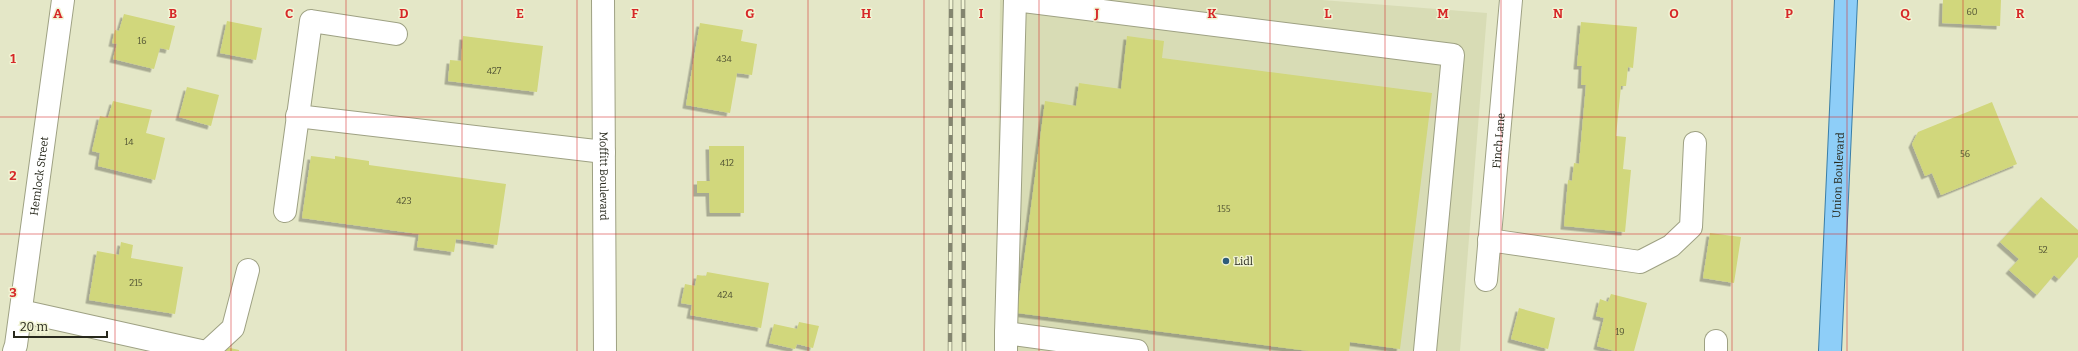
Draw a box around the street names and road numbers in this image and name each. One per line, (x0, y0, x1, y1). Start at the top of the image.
street label: Finch Lane (1490, 112, 1508, 169)
street label: Moffitt Boulevard (597, 131, 610, 221)
street label: Union Boulevard (1830, 132, 1847, 218)
street label: Hemlock Street (28, 136, 51, 216)

